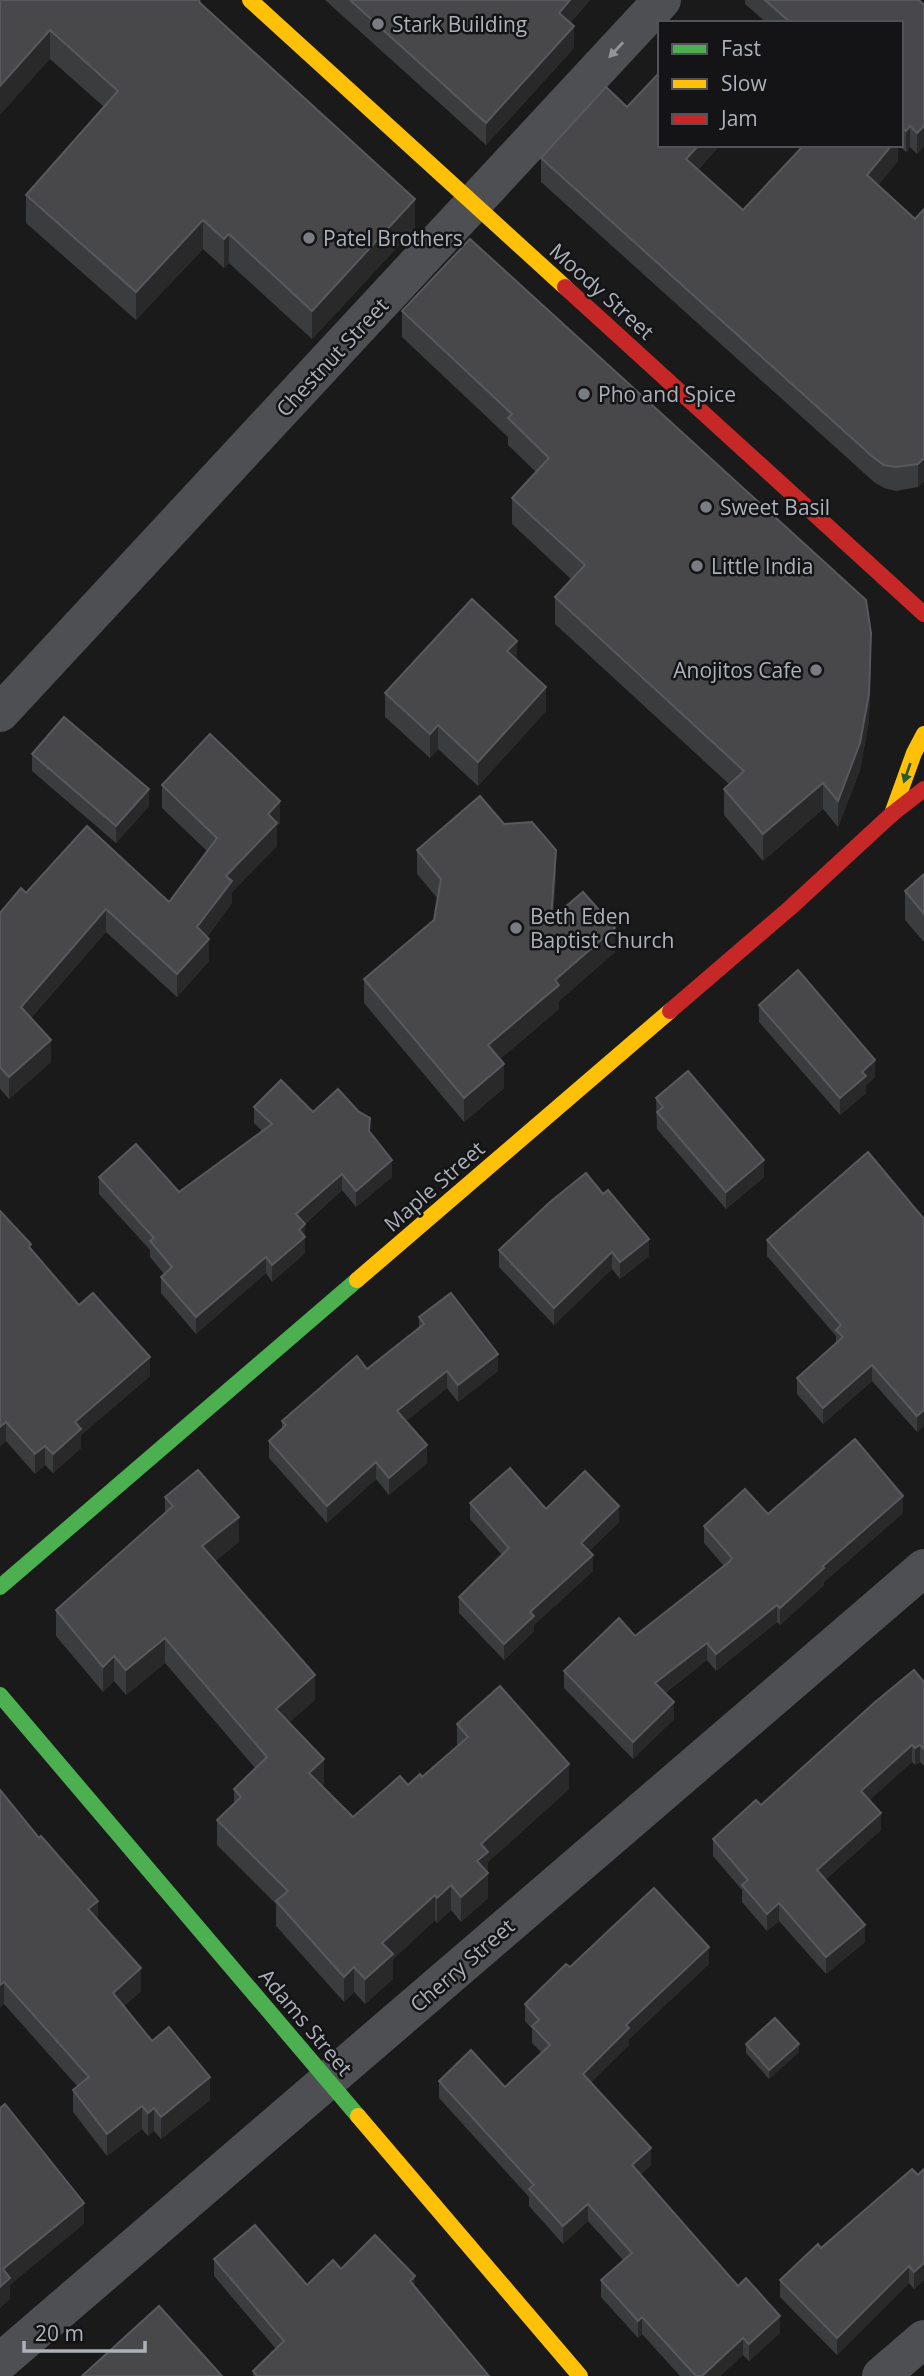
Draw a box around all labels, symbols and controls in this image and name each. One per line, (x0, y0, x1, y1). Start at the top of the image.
place label: Stark Building (392, 10, 527, 38)
marker: Stark Building (370, 16, 386, 32)
legend (658, 21, 903, 147)
text: Fast (721, 34, 761, 62)
one-way arrow (608, 41, 624, 58)
text: Slow (721, 69, 767, 97)
text: Jam (719, 104, 758, 132)
place label: Patel Brothers (323, 224, 463, 252)
marker: Patel Brothers (301, 230, 317, 246)
street label: Moody Street (544, 237, 660, 345)
street label: Chestnut Street (270, 292, 394, 422)
place label: Pho and Spice (598, 380, 736, 408)
marker: Pho and Spice (576, 386, 592, 402)
place label: Sweet Basil (720, 493, 830, 521)
marker: Sweet Basil (698, 499, 714, 515)
place label: Little India (711, 552, 813, 580)
marker: Little India (689, 558, 705, 574)
place label: Anojitos Cafe (673, 656, 802, 684)
marker: Anojitos Cafe (808, 662, 824, 678)
one-way arrow (901, 763, 912, 784)
place label: Beth Eden Baptist Church (530, 902, 674, 954)
marker: Beth Eden Baptist Church (508, 920, 524, 936)
street label: Maple Street (378, 1135, 490, 1237)
street label: Cherry Street (404, 1912, 520, 2018)
street label: Adams Street (253, 1963, 359, 2081)
scale bar (24, 2310, 145, 2354)
text: 20 m (35, 2319, 84, 2347)

